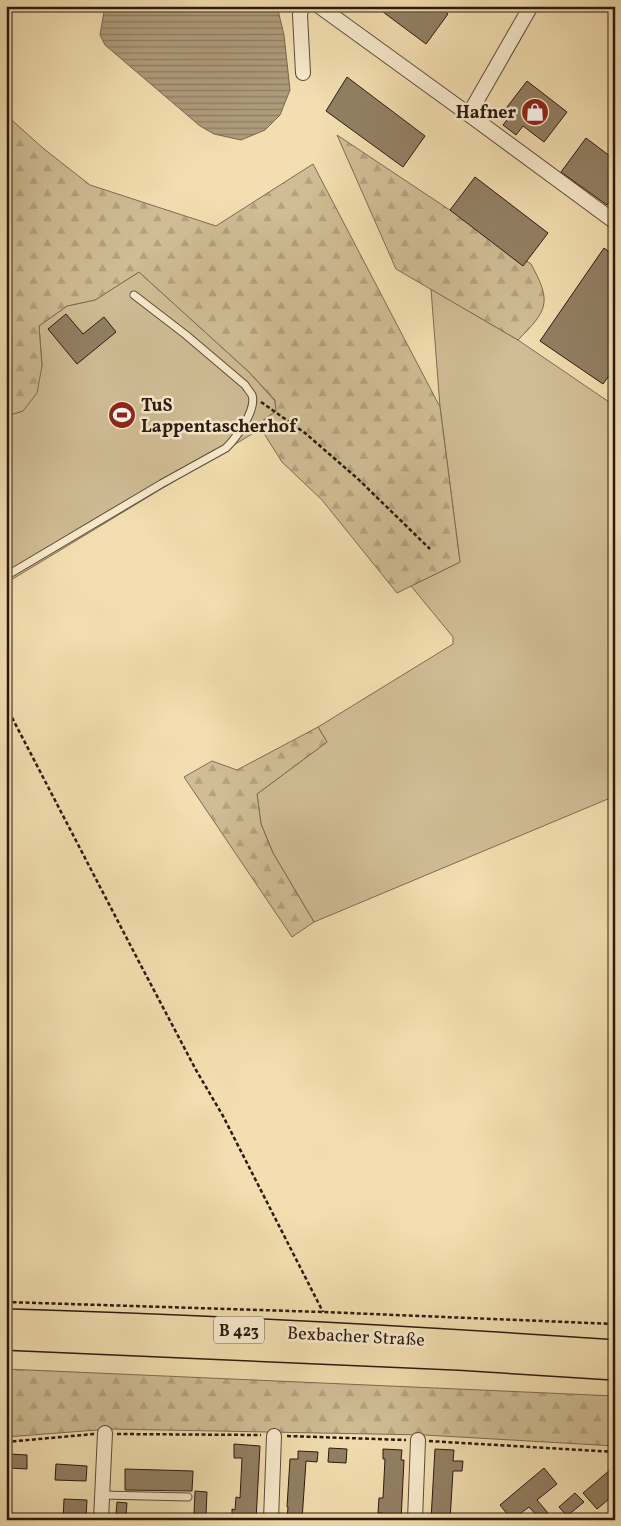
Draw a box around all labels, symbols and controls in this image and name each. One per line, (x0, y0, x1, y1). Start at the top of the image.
shop icon: Hafner (520, 97, 550, 127)
place label: Hafner (456, 101, 516, 126)
place label: TuS Lappentascherhof (141, 394, 298, 440)
sports icon: TuS Lappentascherhof (107, 400, 137, 430)
road number: B 423 (214, 1316, 264, 1344)
street label: Bexbacher Straße (286, 1321, 425, 1354)

